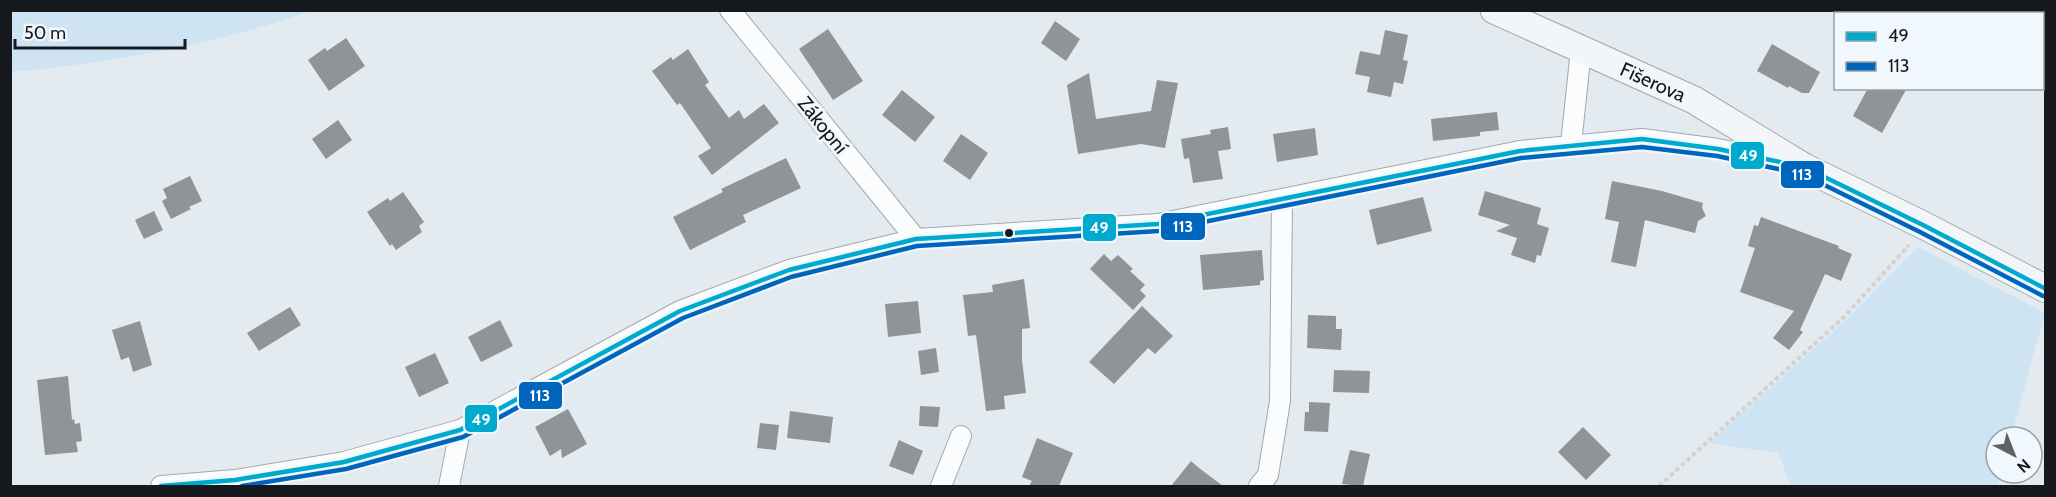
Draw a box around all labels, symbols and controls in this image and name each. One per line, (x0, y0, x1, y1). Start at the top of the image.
scale bar (15, 12, 184, 50)
legend (1834, 12, 2044, 90)
text: 50 m (24, 22, 66, 44)
text: 49 (1888, 25, 1909, 47)
text: 113 (1888, 55, 1909, 77)
street label: Fišerova (1616, 57, 1690, 107)
street label: Zákopní (793, 92, 853, 158)
line badge: 49 (1730, 141, 1765, 170)
text: 49 (1739, 146, 1757, 165)
line badge: 113 (1780, 160, 1825, 189)
text: 113 (1792, 165, 1812, 184)
line badge: 113 (1160, 212, 1206, 241)
line badge: 49 (1082, 213, 1117, 242)
text: 113 (1173, 217, 1193, 236)
text: 49 (1090, 218, 1108, 237)
unlabelled marker (1003, 227, 1015, 239)
line badge: 113 (518, 381, 563, 410)
text: 113 (530, 386, 550, 405)
line badge: 49 (464, 404, 498, 433)
text: 49 (472, 410, 490, 429)
north arrow (1984, 425, 2044, 485)
text: N (2013, 455, 2034, 477)

